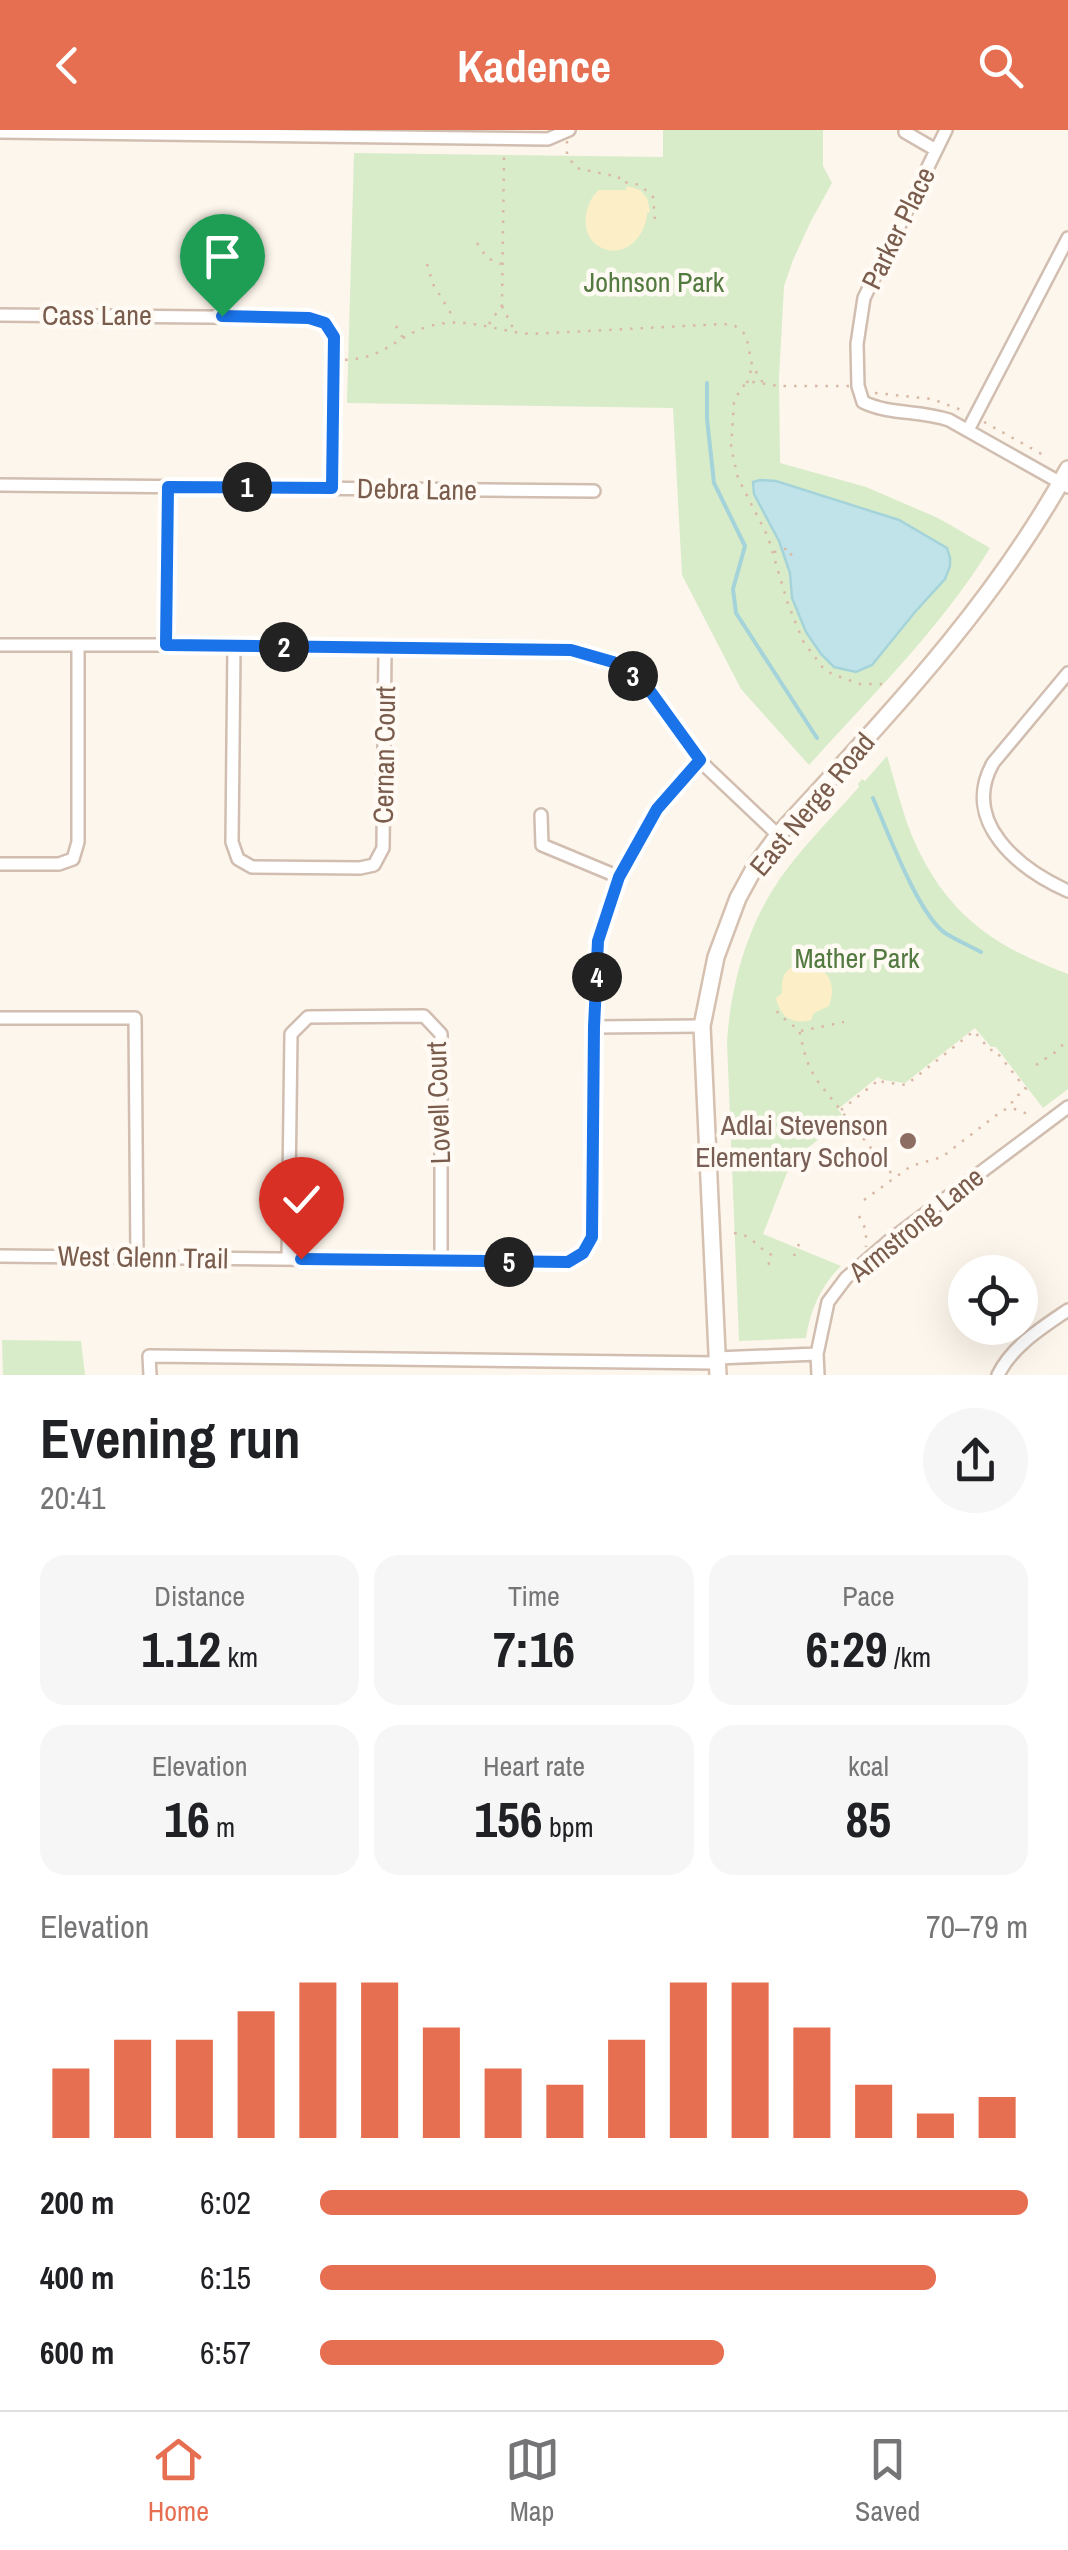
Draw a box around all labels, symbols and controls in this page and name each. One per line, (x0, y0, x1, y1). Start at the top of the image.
text: Kadence (457, 35, 611, 96)
icon: back (40, 38, 95, 93)
icon: search (973, 38, 1028, 93)
street label: Parker Place (852, 161, 944, 295)
pin (180, 214, 265, 317)
icon: arrive (195, 229, 250, 284)
park label: Johnson Park (584, 263, 725, 301)
street label: Cass Lane (42, 296, 152, 334)
pin: 1 (222, 462, 272, 512)
text: 1 (241, 468, 253, 506)
street label: Debra Lane (357, 469, 477, 509)
pin: 2 (259, 622, 309, 672)
text: 2 (278, 628, 290, 666)
pin: 3 (608, 651, 658, 701)
text: 3 (627, 657, 639, 695)
street label: Cernan Court (364, 686, 404, 824)
street label: East Nerge Road (741, 724, 883, 884)
park label: Mather Park (794, 939, 920, 977)
pin: 4 (572, 952, 622, 1002)
text: 4 (591, 958, 603, 996)
street label: Lovell Court (417, 1041, 459, 1165)
place label: Adlai Stevenson Elementary School (695, 1106, 888, 1176)
marker: Adlai Stevenson Elementary School (897, 1130, 919, 1152)
pin (259, 1157, 344, 1260)
street label: Armstrong Lane (840, 1158, 991, 1291)
icon: check (274, 1172, 329, 1227)
street label: West Glenn Trail (57, 1237, 229, 1277)
pin: 5 (484, 1237, 534, 1287)
text: 5 (503, 1243, 515, 1281)
map controls (948, 1255, 1038, 1345)
button: locate (948, 1255, 1038, 1345)
text: Evening run (40, 1401, 301, 1475)
button: share (923, 1408, 1028, 1513)
text: 20:41 (40, 1476, 106, 1519)
text: Distance (154, 1577, 245, 1615)
text: Time (508, 1577, 560, 1615)
text: Pace (842, 1577, 895, 1615)
text: 1.12 (141, 1615, 221, 1683)
text: 7:16 (493, 1615, 575, 1683)
text: 6:29 (806, 1615, 888, 1683)
text: km (221, 1638, 258, 1676)
text: /km (888, 1638, 931, 1676)
text: Elevation (152, 1747, 248, 1785)
text: Heart rate (483, 1747, 585, 1785)
text: kcal (848, 1747, 889, 1785)
text: 16 (164, 1785, 210, 1853)
text: 156 (474, 1785, 543, 1853)
text: 85 (846, 1785, 891, 1853)
text: m (210, 1808, 235, 1846)
text: bpm (543, 1808, 594, 1846)
text: Elevation (40, 1905, 149, 1948)
text: 70–79 m (926, 1905, 1028, 1948)
text: 200 m (40, 2181, 114, 2224)
text: 6:02 (200, 2181, 251, 2224)
text: 400 m (40, 2256, 114, 2299)
text: 6:15 (200, 2256, 251, 2299)
text: 600 m (40, 2331, 114, 2374)
text: 6:57 (200, 2331, 251, 2374)
tab: Home (148, 2432, 209, 2530)
tab: Map (505, 2432, 560, 2530)
tab: Saved (855, 2432, 920, 2530)

